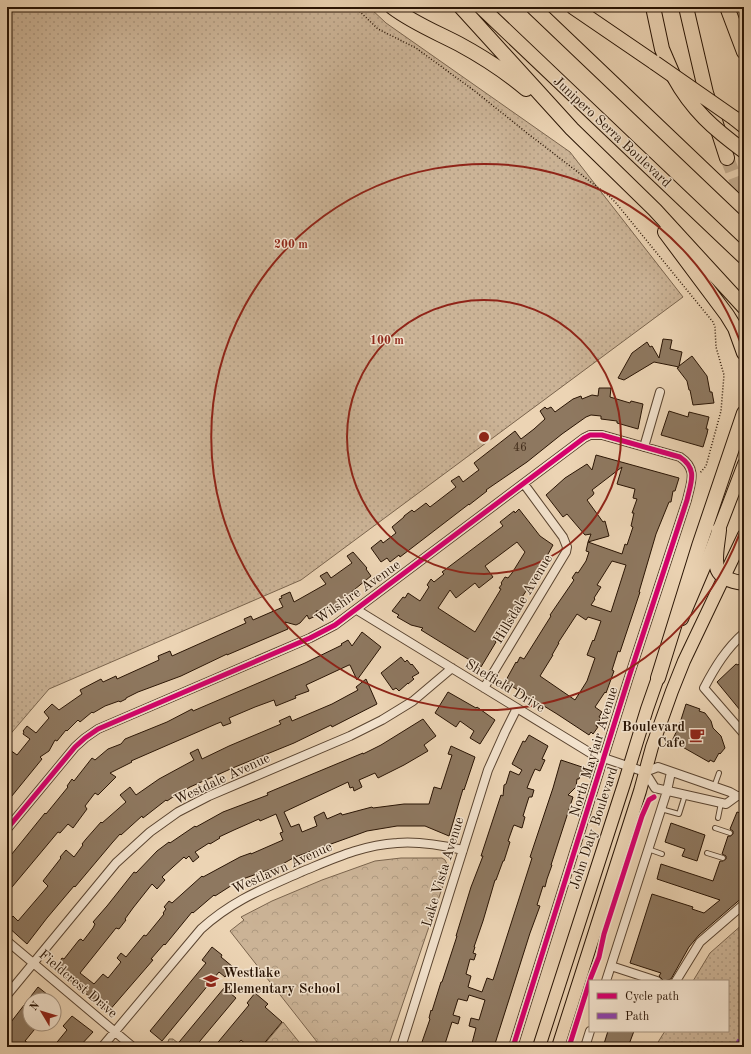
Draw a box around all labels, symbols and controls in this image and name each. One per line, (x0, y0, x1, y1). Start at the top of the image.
street label: Junipero Serra Boulevard (550, 74, 674, 190)
text: 200 m (274, 239, 308, 251)
text: 100 m (370, 335, 404, 347)
centre of rings (477, 430, 491, 444)
house number: 46 (513, 442, 527, 454)
street label: Hillsdale Avenue (491, 552, 555, 646)
street label: Wilshire Avenue (313, 558, 403, 626)
street label: Sheffield Drive (463, 657, 547, 715)
street label: North Mayfair Avenue (568, 685, 620, 819)
place label: Boulevard Cafe (622, 720, 685, 750)
cafe icon: Boulevard Cafe (688, 726, 706, 744)
street label: Westdale Avenue (172, 751, 272, 807)
street label: John Daly Boulevard (568, 765, 620, 891)
street label: Lake Vista Avenue (420, 815, 466, 929)
street label: Westlawn Avenue (230, 840, 334, 896)
street label: Fieldcrest Drive (36, 947, 120, 1021)
place label: Westlake Elementary School (223, 966, 340, 996)
school or university icon: Westlake Elementary School (202, 972, 220, 990)
legend (589, 980, 729, 1032)
text: Cycle path (625, 991, 680, 1003)
north arrow (22, 992, 62, 1032)
text: N (28, 1000, 43, 1013)
text: Path (625, 1011, 650, 1023)

